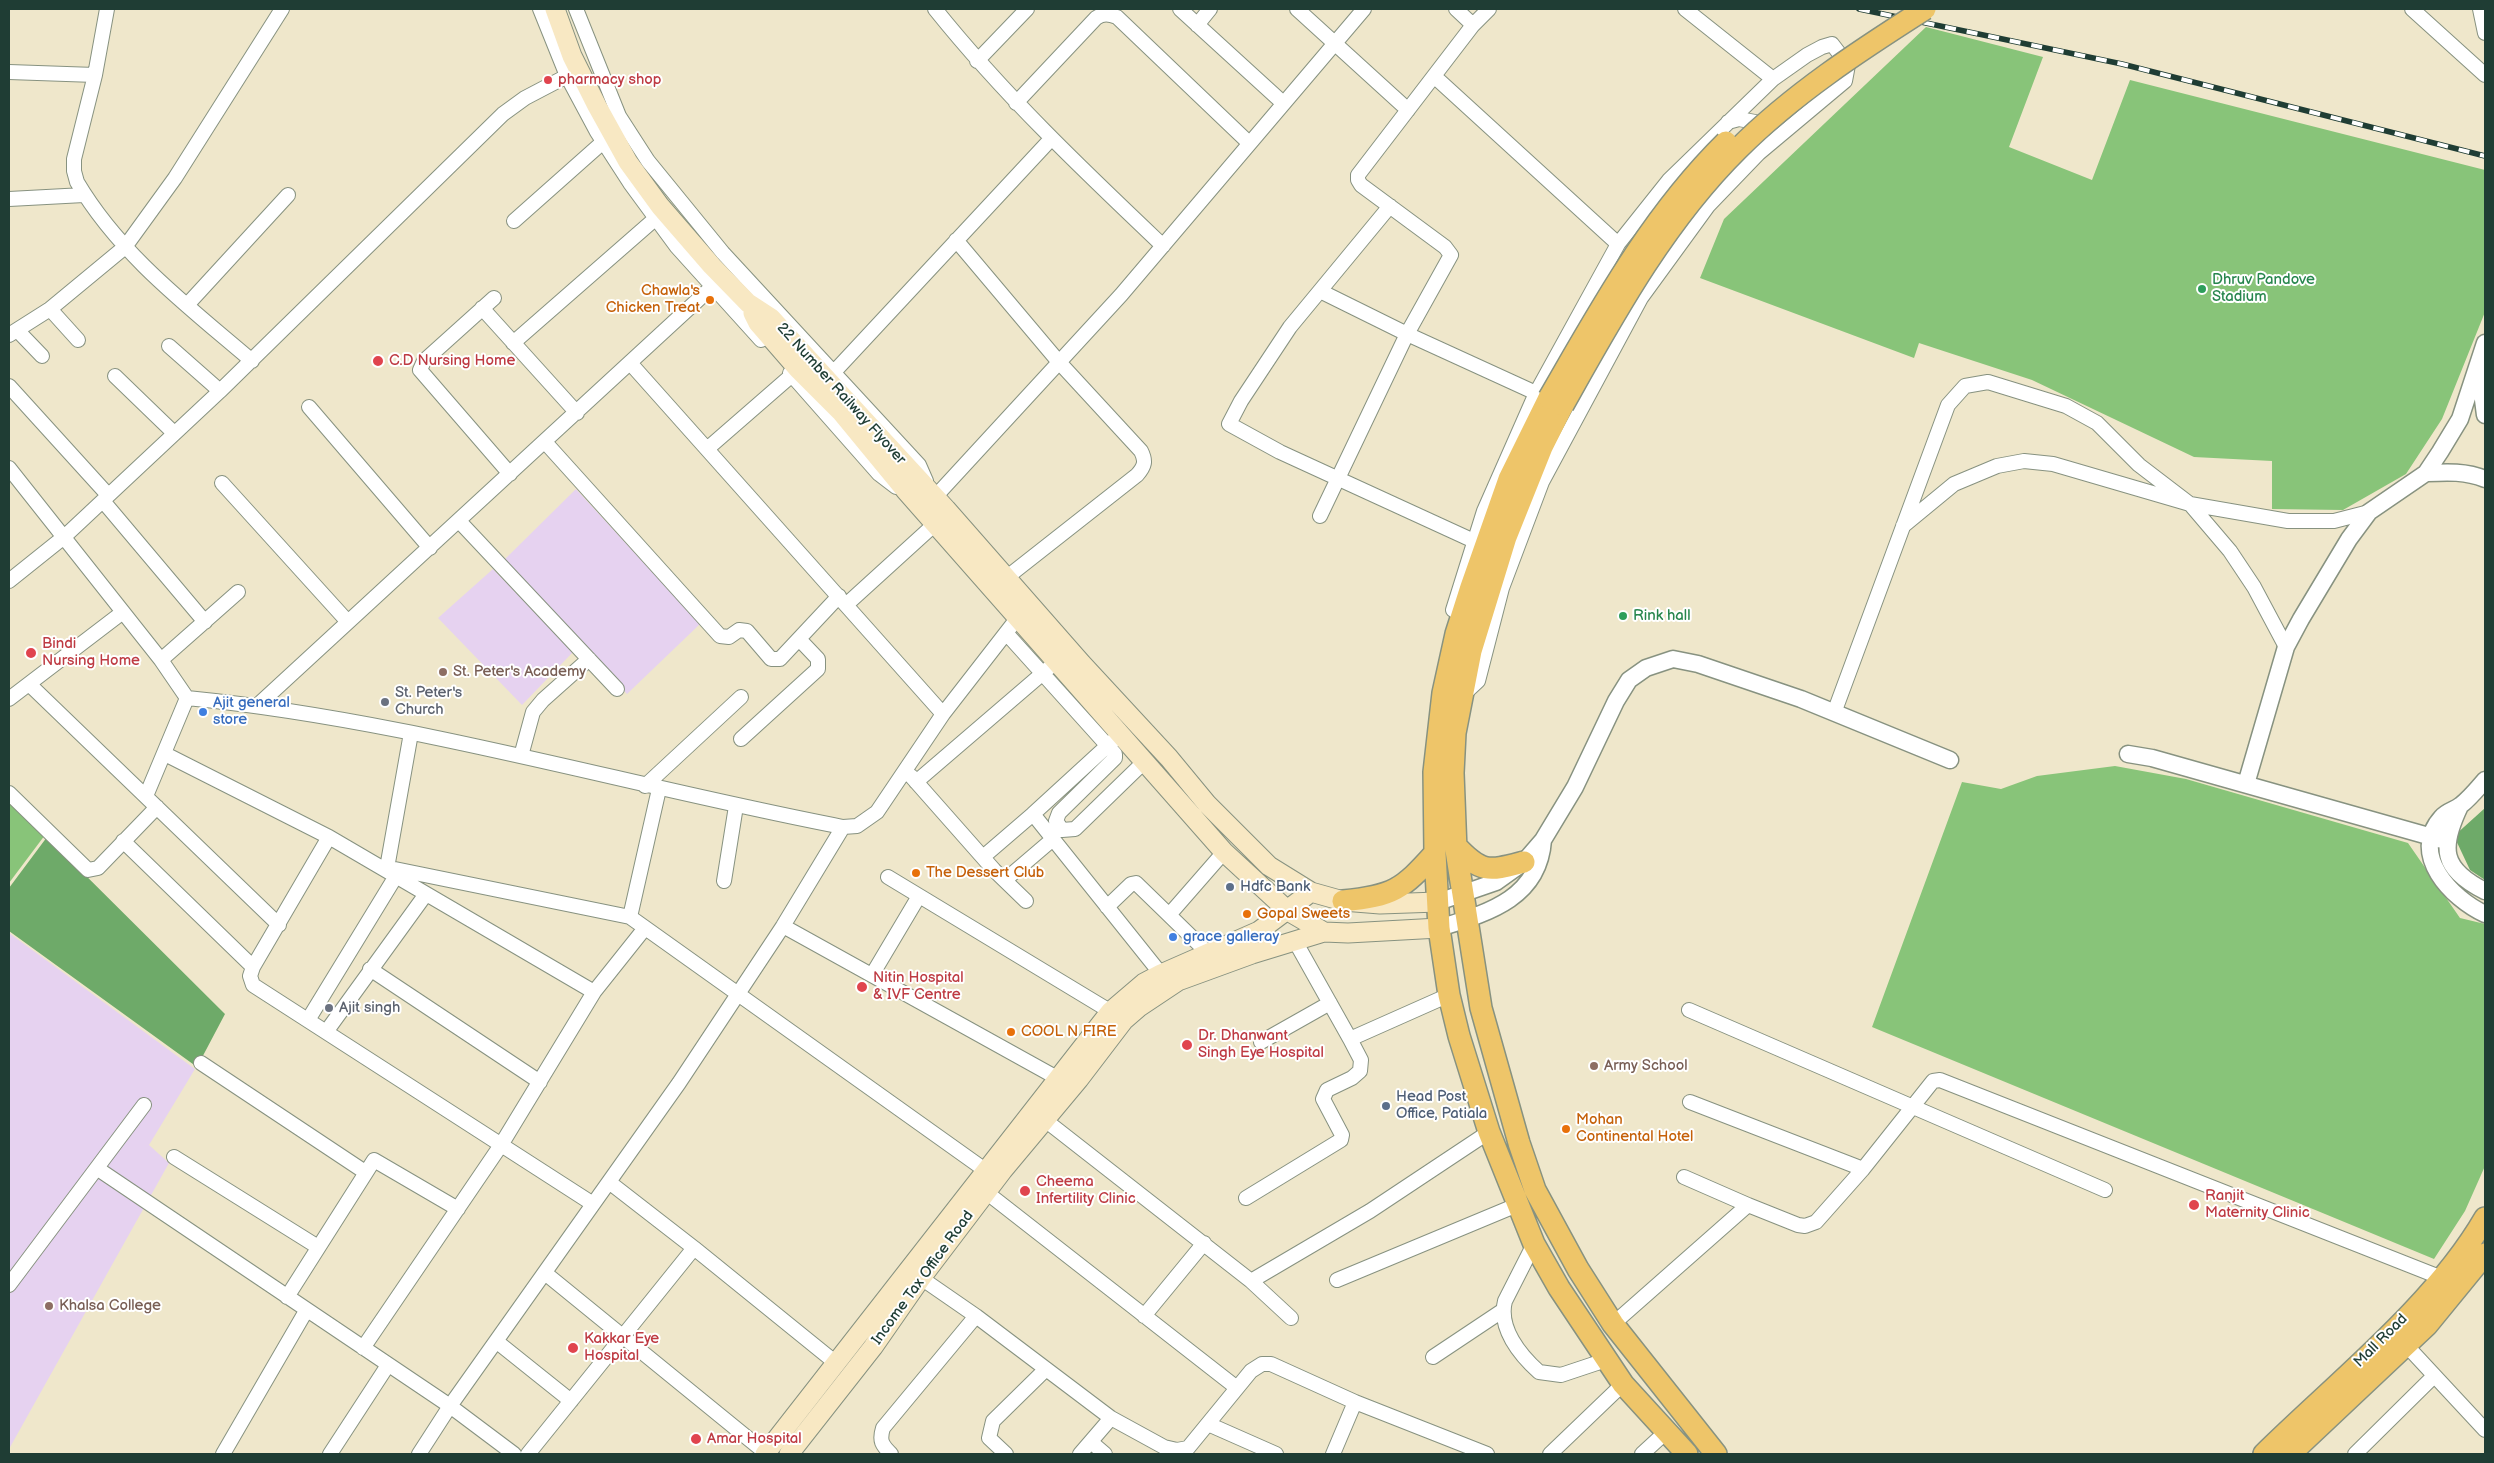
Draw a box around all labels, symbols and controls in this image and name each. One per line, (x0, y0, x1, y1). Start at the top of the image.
place label: pharmacy shop (558, 71, 661, 89)
marker: pharmacy shop (542, 74, 554, 86)
place label: Dhruv Pandove Stadium (2212, 271, 2315, 306)
place label: Chawla's Chicken Treat (606, 282, 700, 317)
marker: Dhruv Pandove Stadium (2196, 283, 2208, 295)
marker: Chawla's Chicken Treat (704, 294, 716, 306)
street label: 22 Number Railway Flyover (773, 319, 909, 469)
place label: C.D Nursing Home (389, 352, 515, 370)
marker: C.D Nursing Home (371, 354, 385, 368)
place label: Rink hall (1633, 607, 1691, 625)
marker: Rink hall (1617, 610, 1629, 622)
place label: Bindi Nursing Home (42, 635, 140, 670)
marker: Bindi Nursing Home (24, 646, 38, 660)
place label: St. Peter's Academy (453, 663, 586, 681)
marker: St. Peter's Academy (437, 666, 449, 678)
place label: St. Peter's Church (395, 684, 462, 719)
place label: Ajit general store (213, 694, 290, 729)
marker: St. Peter's Church (379, 696, 391, 708)
marker: Ajit general store (197, 706, 209, 718)
place label: The Dessert Club (926, 864, 1044, 882)
marker: The Dessert Club (910, 867, 922, 879)
place label: Hdfc Bank (1240, 878, 1310, 896)
marker: Hdfc Bank (1224, 881, 1236, 893)
place label: Gopal Sweets (1257, 905, 1350, 923)
marker: Gopal Sweets (1241, 908, 1253, 920)
place label: grace galleray (1183, 928, 1279, 946)
marker: grace galleray (1167, 931, 1179, 943)
place label: Nitin Hospital & IVF Centre (873, 969, 964, 1004)
marker: Nitin Hospital & IVF Centre (855, 980, 869, 994)
place label: Ajit singh (339, 999, 400, 1017)
marker: Ajit singh (323, 1002, 335, 1014)
place label: COOL N FIRE (1021, 1023, 1117, 1041)
marker: COOL N FIRE (1005, 1026, 1017, 1038)
place label: Dr. Dhanwant Singh Eye Hospital (1198, 1027, 1324, 1062)
marker: Dr. Dhanwant Singh Eye Hospital (1180, 1038, 1194, 1052)
place label: Army School (1604, 1057, 1688, 1075)
marker: Army School (1588, 1060, 1600, 1072)
place label: Head Post Office, Patiala (1396, 1088, 1487, 1123)
marker: Head Post Office, Patiala (1380, 1100, 1392, 1112)
place label: Mohan Continental Hotel (1576, 1111, 1693, 1146)
marker: Mohan Continental Hotel (1560, 1123, 1572, 1135)
place label: Cheema Infertility Clinic (1036, 1173, 1136, 1208)
marker: Cheema Infertility Clinic (1018, 1184, 1032, 1198)
place label: Ranjit Maternity Clinic (2205, 1187, 2310, 1222)
marker: Ranjit Maternity Clinic (2187, 1198, 2201, 1212)
street label: Income Tax Office Road (868, 1207, 978, 1349)
place label: Khalsa College (59, 1297, 161, 1315)
marker: Khalsa College (43, 1300, 55, 1312)
street label: Mall Road (2350, 1310, 2412, 1372)
place label: Kakkar Eye Hospital (584, 1330, 659, 1365)
marker: Kakkar Eye Hospital (566, 1341, 580, 1355)
place label: Amar Hospital (707, 1430, 802, 1448)
marker: Amar Hospital (689, 1432, 703, 1446)

